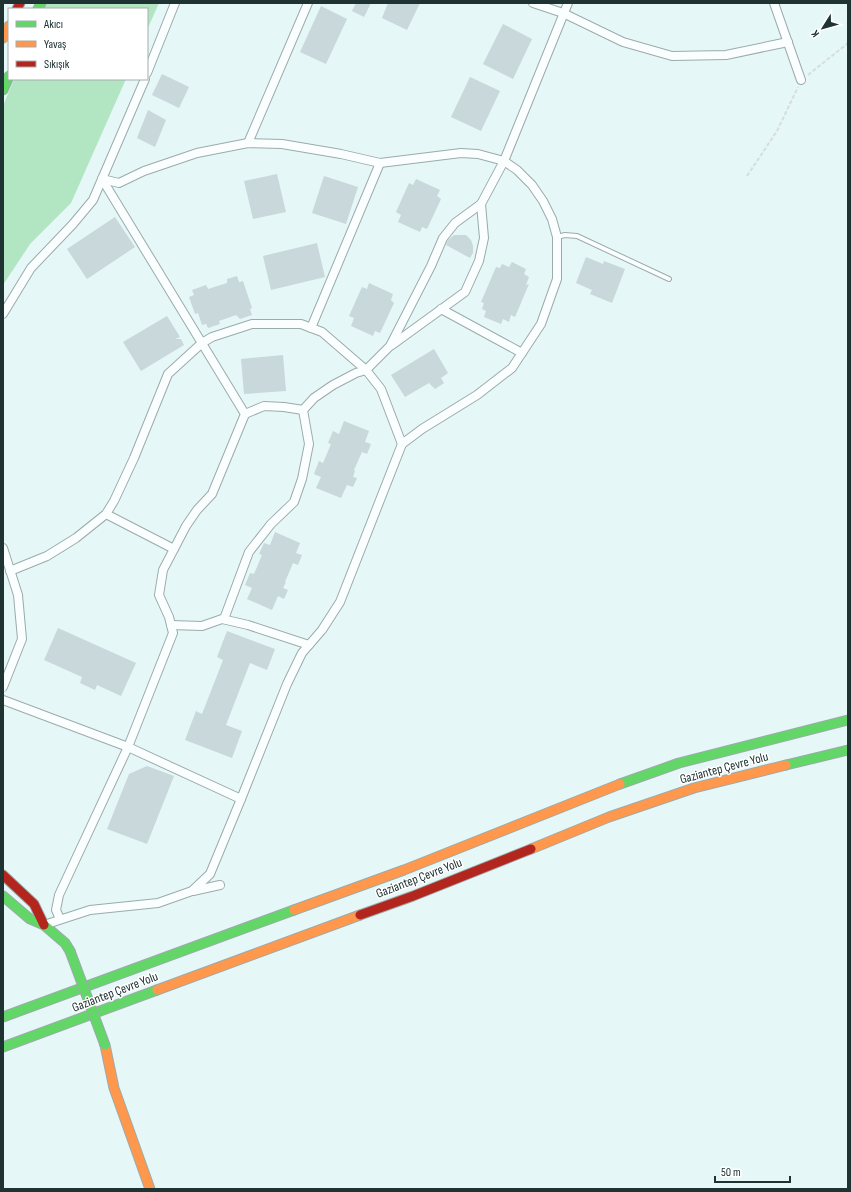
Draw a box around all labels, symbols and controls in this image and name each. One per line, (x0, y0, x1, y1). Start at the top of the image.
legend (8, 8, 148, 80)
north arrow (803, 8, 843, 48)
text: Akıcı (43, 17, 63, 32)
text: K (808, 27, 822, 40)
text: Yavaş (44, 37, 66, 52)
text: Sıkışık (44, 57, 70, 72)
street label: Gaziantep Çevre Yolu (678, 749, 770, 787)
street label: Gaziantep Çevre Yolu (374, 854, 464, 902)
street label: Gaziantep Çevre Yolu (70, 968, 160, 1016)
scale bar (715, 1158, 790, 1184)
text: 50 m (721, 1165, 741, 1180)

